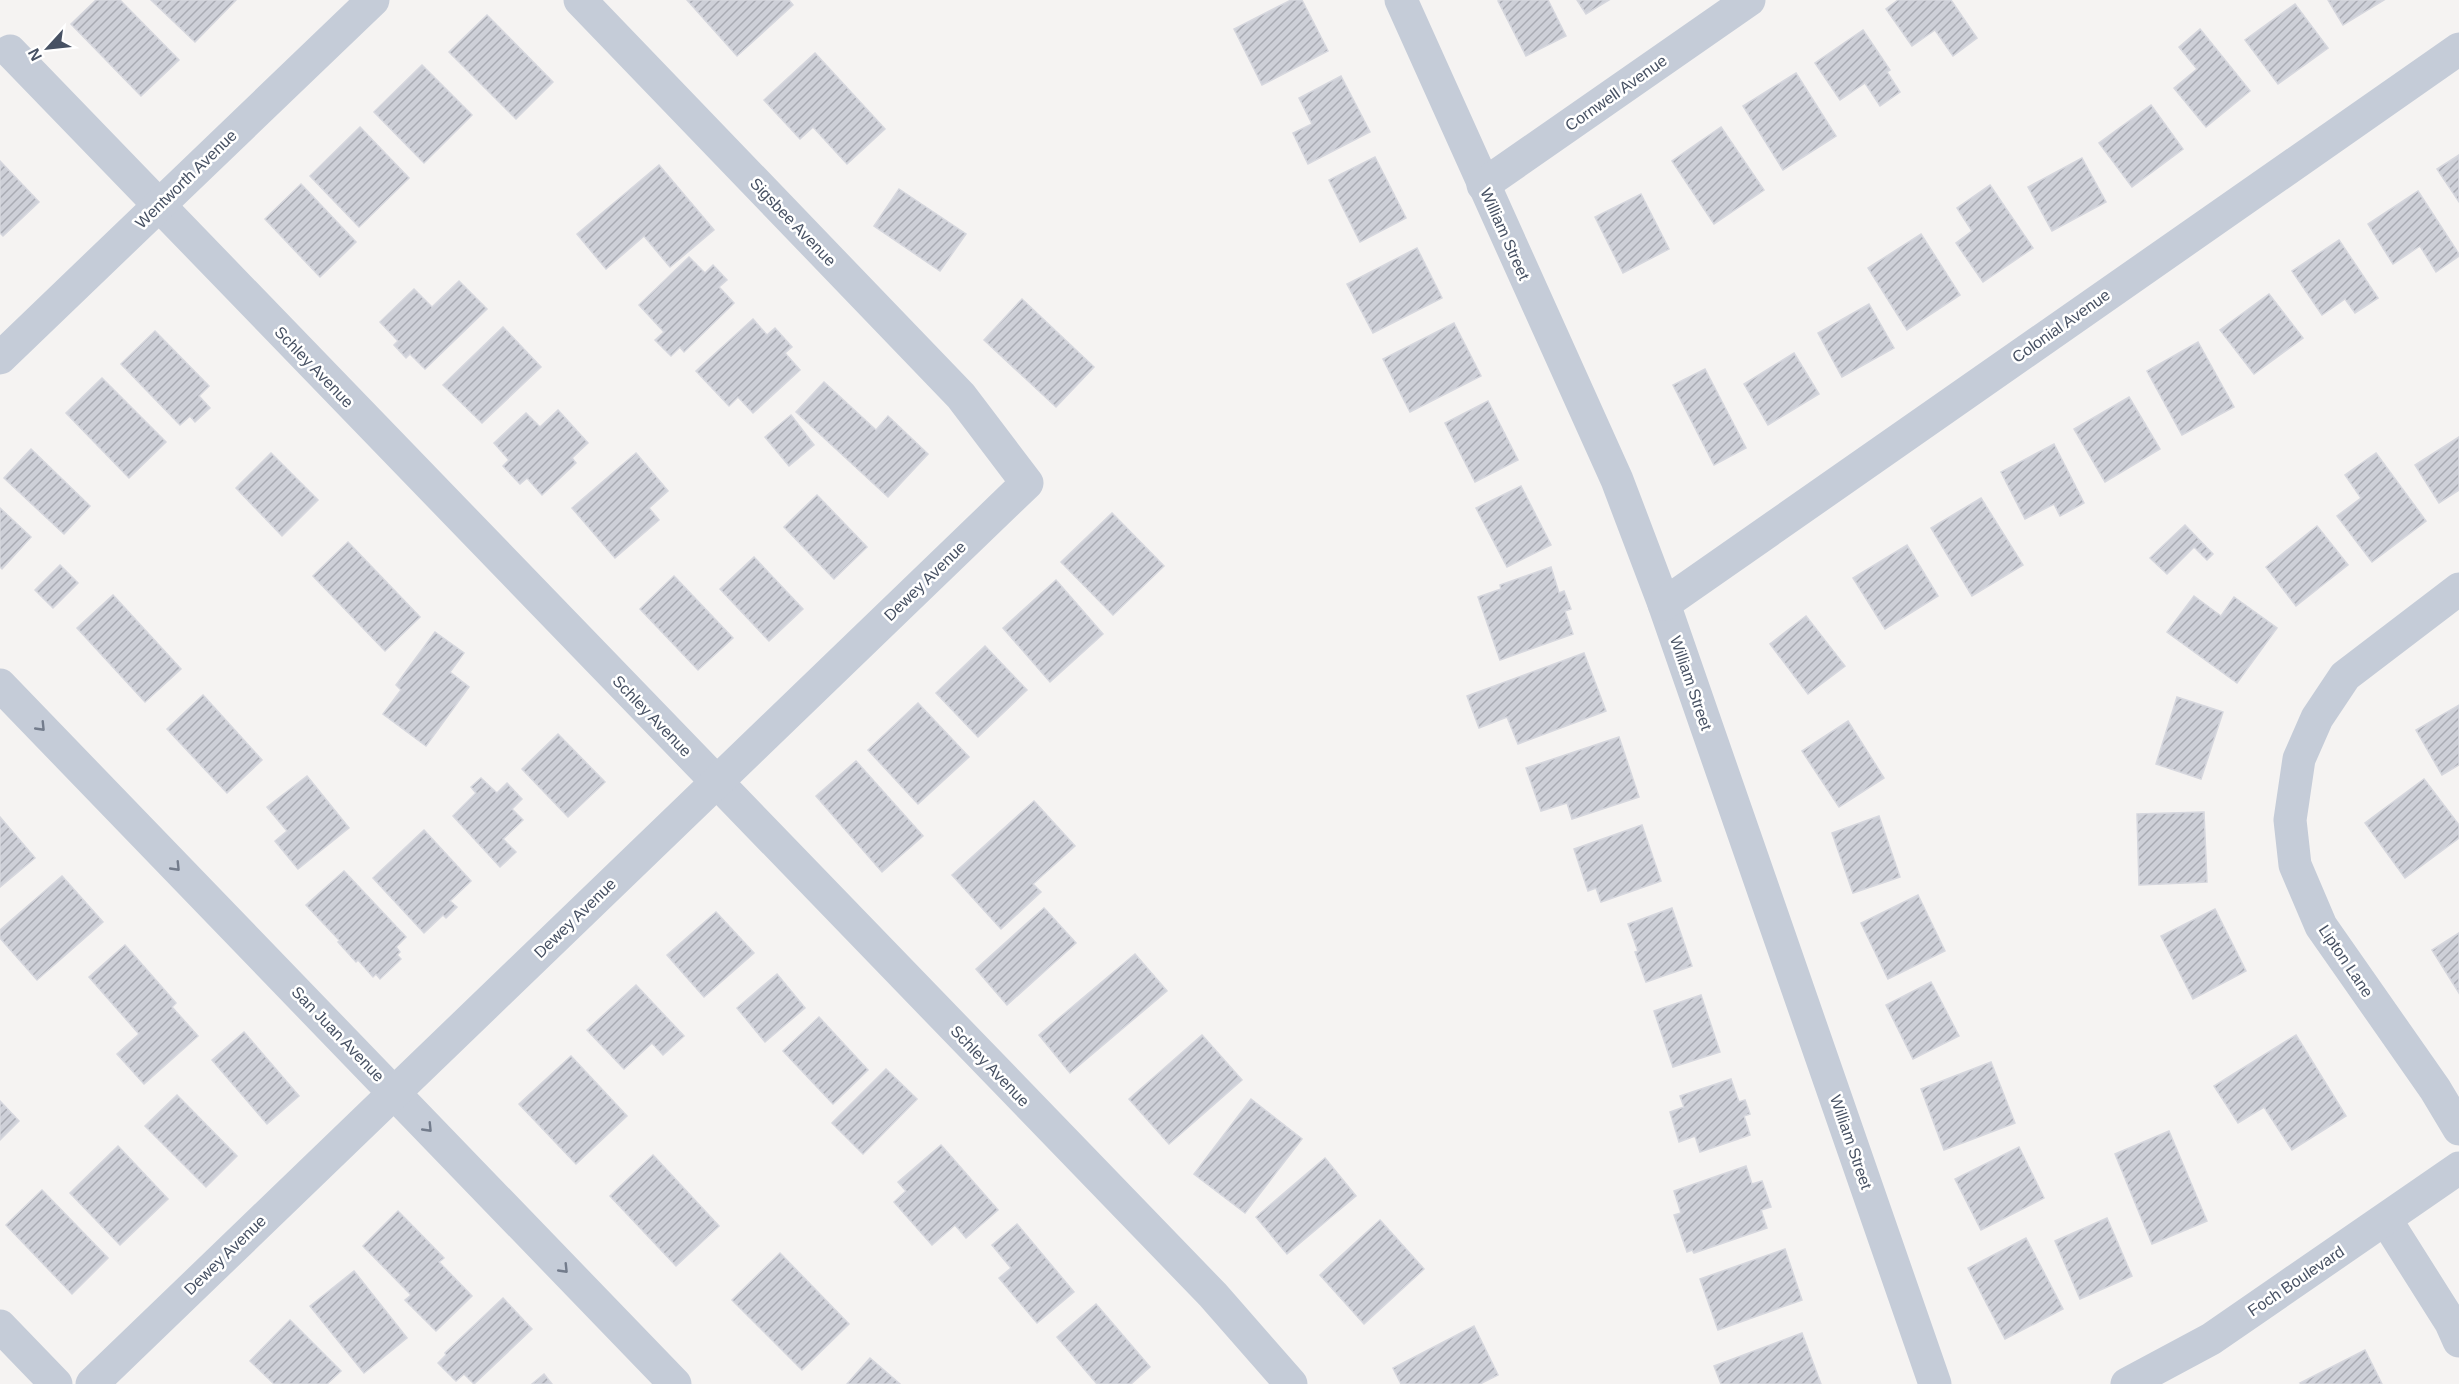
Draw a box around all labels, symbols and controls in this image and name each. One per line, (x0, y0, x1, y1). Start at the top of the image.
north arrow (18, 18, 78, 78)
text: N (25, 46, 45, 64)
street label: Cornwell Avenue (1562, 52, 1670, 134)
street label: Wentworth Avenue (132, 126, 240, 232)
street label: Sigsbee Avenue (747, 175, 839, 269)
street label: William Street (1477, 185, 1533, 283)
street label: Colonial Avenue (2009, 286, 2113, 366)
street label: Schley Avenue (271, 323, 357, 411)
street label: Dewey Avenue (881, 538, 969, 624)
street label: William Street (1667, 634, 1715, 733)
street label: Schley Avenue (609, 672, 695, 760)
one-way arrow (33, 720, 44, 731)
one-way arrow (169, 861, 180, 871)
street label: Dewey Avenue (531, 875, 619, 961)
street label: Lipton Lane (2316, 922, 2376, 1001)
street label: San Juan Avenue (288, 983, 388, 1085)
street label: Schley Avenue (947, 1022, 1033, 1110)
street label: William Street (1827, 1093, 1875, 1192)
one-way arrow (421, 1121, 432, 1132)
street label: Dewey Avenue (181, 1212, 269, 1298)
street label: Foch Boulevard (2245, 1243, 2347, 1319)
one-way arrow (556, 1261, 567, 1272)

